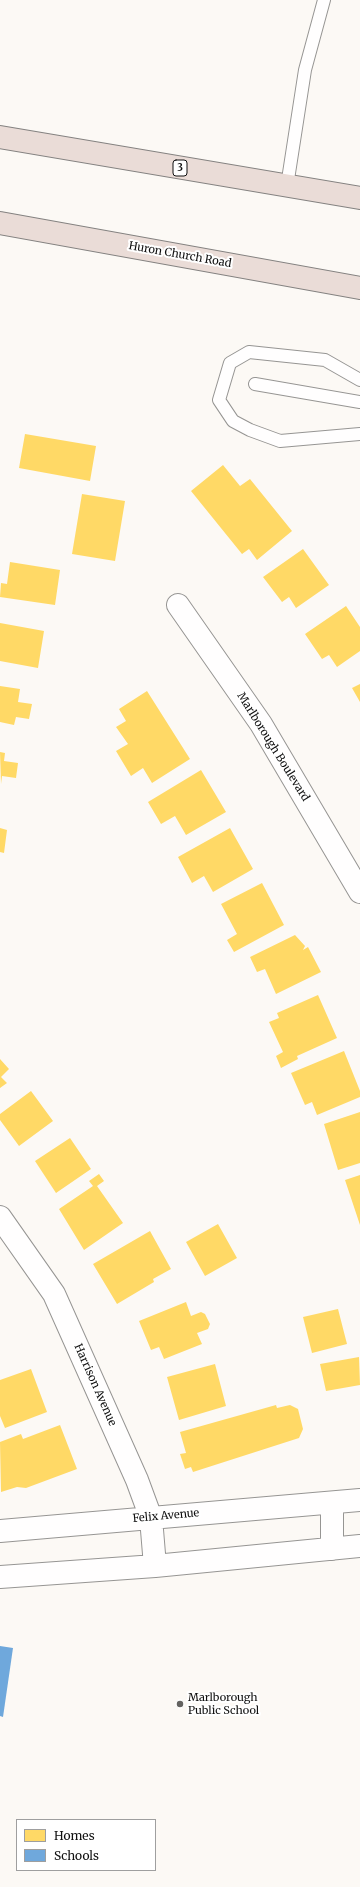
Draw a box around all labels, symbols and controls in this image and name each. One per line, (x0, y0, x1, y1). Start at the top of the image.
road number: 3 (173, 160, 187, 176)
street label: Huron Church Road (128, 239, 232, 271)
street label: Marlborough Boulevard (234, 690, 312, 804)
street label: Harrison Avenue (71, 1342, 119, 1428)
street label: Felix Avenue (132, 1507, 200, 1525)
place label: Marlborough Public School (188, 1691, 259, 1717)
marker: Marlborough Public School (175, 1699, 185, 1709)
legend (16, 1819, 156, 1871)
text: Homes (54, 1828, 95, 1843)
text: Schools (54, 1848, 99, 1863)

